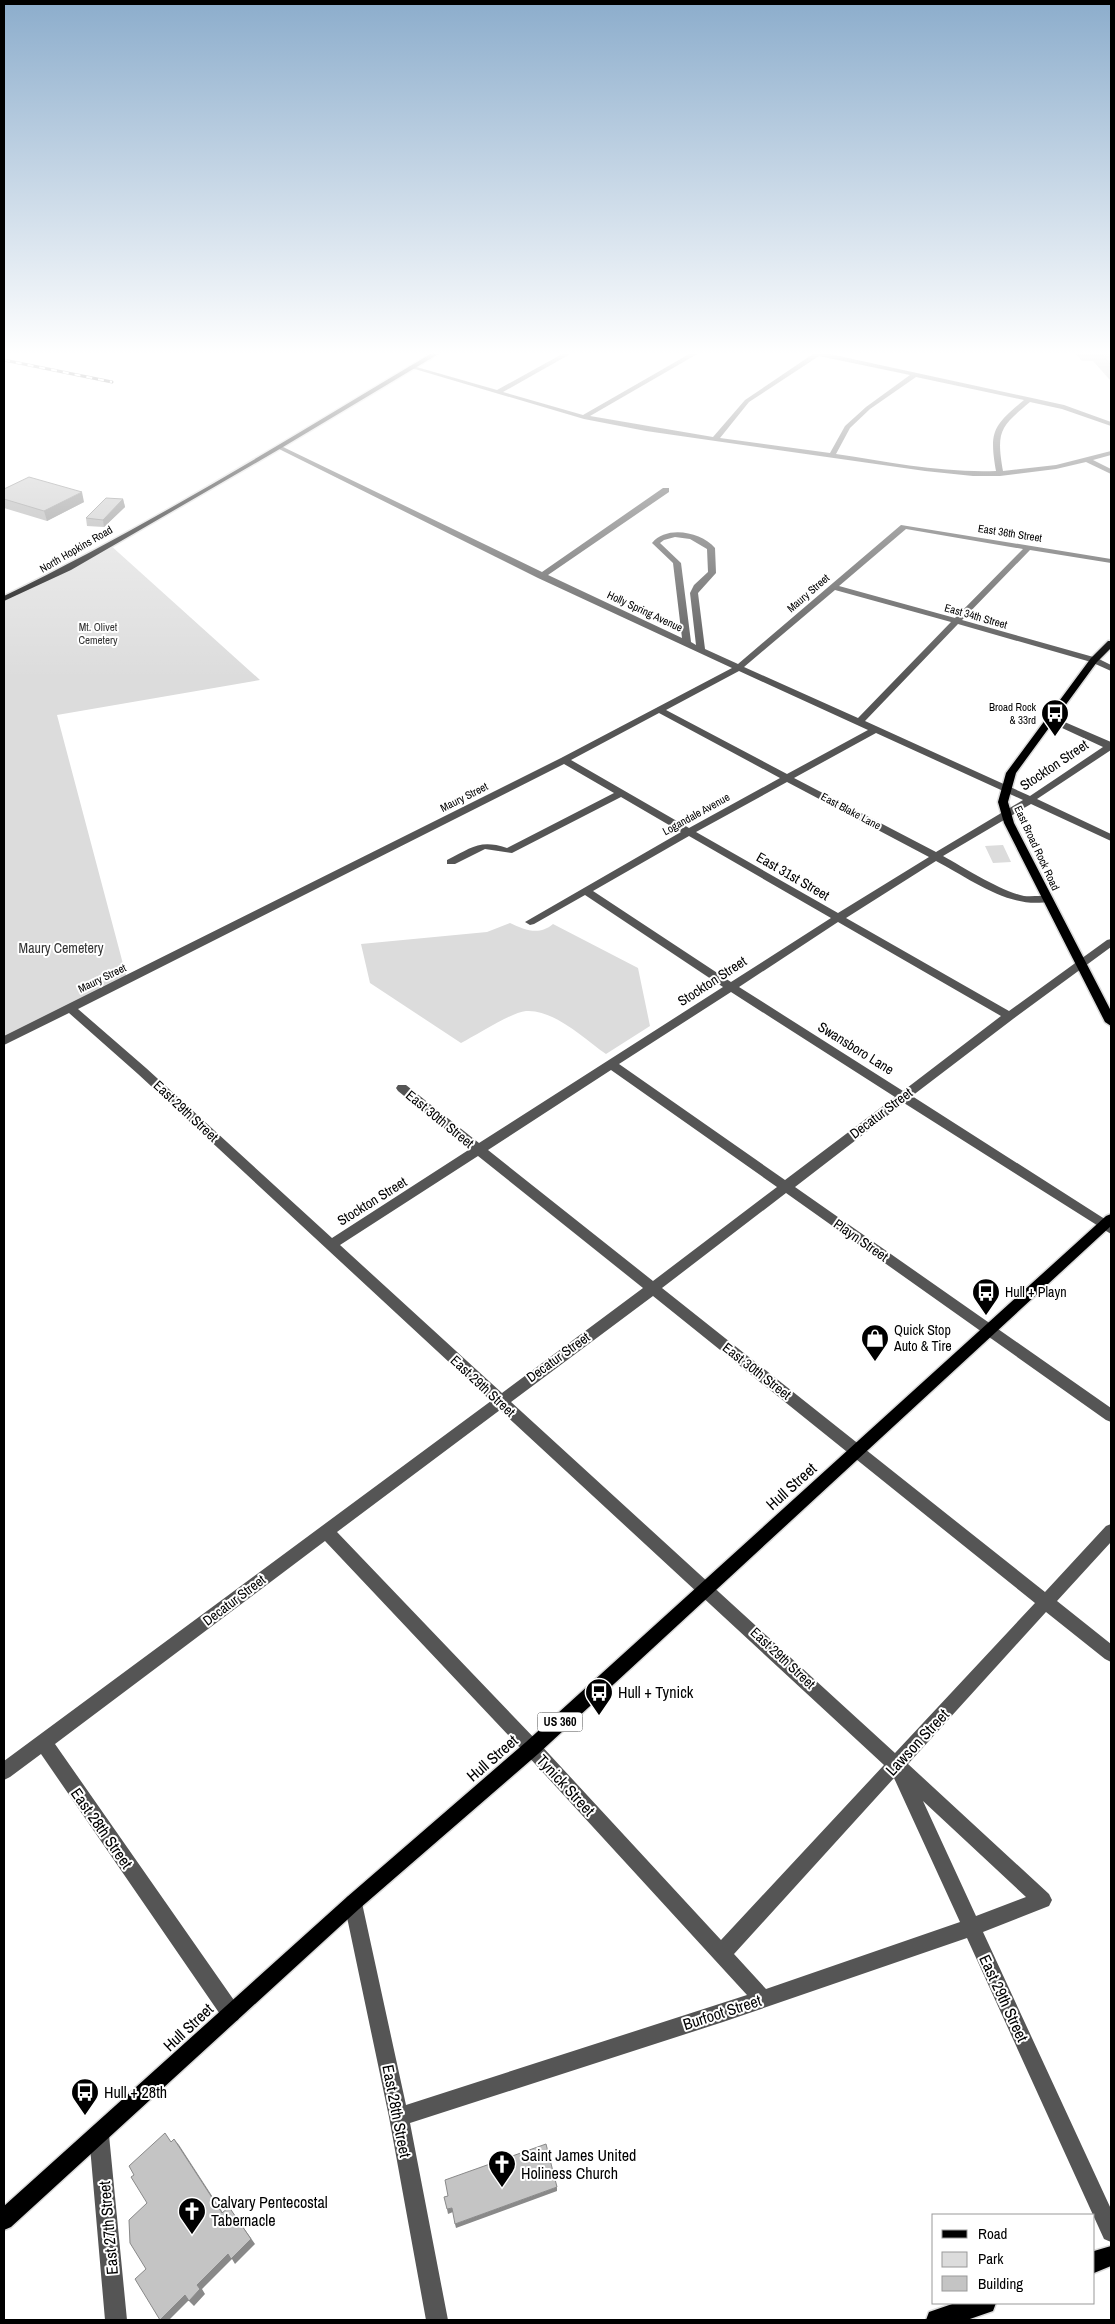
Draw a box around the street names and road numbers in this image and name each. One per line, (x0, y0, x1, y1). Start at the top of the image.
street label: East 36th Street (977, 521, 1044, 545)
street label: North Hopkins Road (37, 523, 115, 575)
street label: Maury Street (784, 570, 832, 615)
street label: Holly Spring Avenue (605, 587, 685, 635)
street label: East 34th Street (943, 600, 1009, 632)
street label: Stockton Street (1016, 736, 1092, 794)
street label: Maury Street (438, 779, 491, 815)
street label: East Blake Lane (819, 789, 883, 833)
street label: Logandale Avenue (660, 790, 732, 838)
street label: East Broad Rock Road (1011, 803, 1063, 893)
street label: East 31st Street (753, 848, 833, 904)
street label: Stockton Street (674, 952, 750, 1010)
street label: Maury Street (76, 960, 129, 996)
street label: Swansboro Lane (815, 1018, 897, 1078)
street label: East 29th Street (150, 1076, 222, 1146)
street label: Decatur Street (846, 1084, 916, 1142)
street label: East 30th Street (402, 1086, 478, 1152)
street label: Stockton Street (334, 1173, 410, 1229)
street label: Playn Street (830, 1215, 892, 1265)
street label: Decatur Street (523, 1328, 593, 1386)
street label: East 30th Street (719, 1339, 795, 1403)
street label: East 29th Street (447, 1351, 519, 1421)
street label: Hull Street (761, 1457, 821, 1515)
street label: Decatur Street (199, 1571, 269, 1629)
street label: East 29th Street (747, 1623, 819, 1693)
street label: Lawson Street (880, 1704, 954, 1780)
road number: US 360 (538, 1712, 582, 1731)
street label: Hull Street (462, 1729, 523, 1786)
street label: Tynick Street (532, 1749, 600, 1821)
street label: East 28th Street (66, 1783, 138, 1873)
street label: East 29th Street (974, 1951, 1034, 2046)
street label: Burfoot Street (680, 1989, 764, 2035)
street label: Hull Street (158, 1998, 218, 2056)
street label: East 28th Street (377, 2063, 417, 2160)
street label: East 27th Street (93, 2180, 123, 2276)

